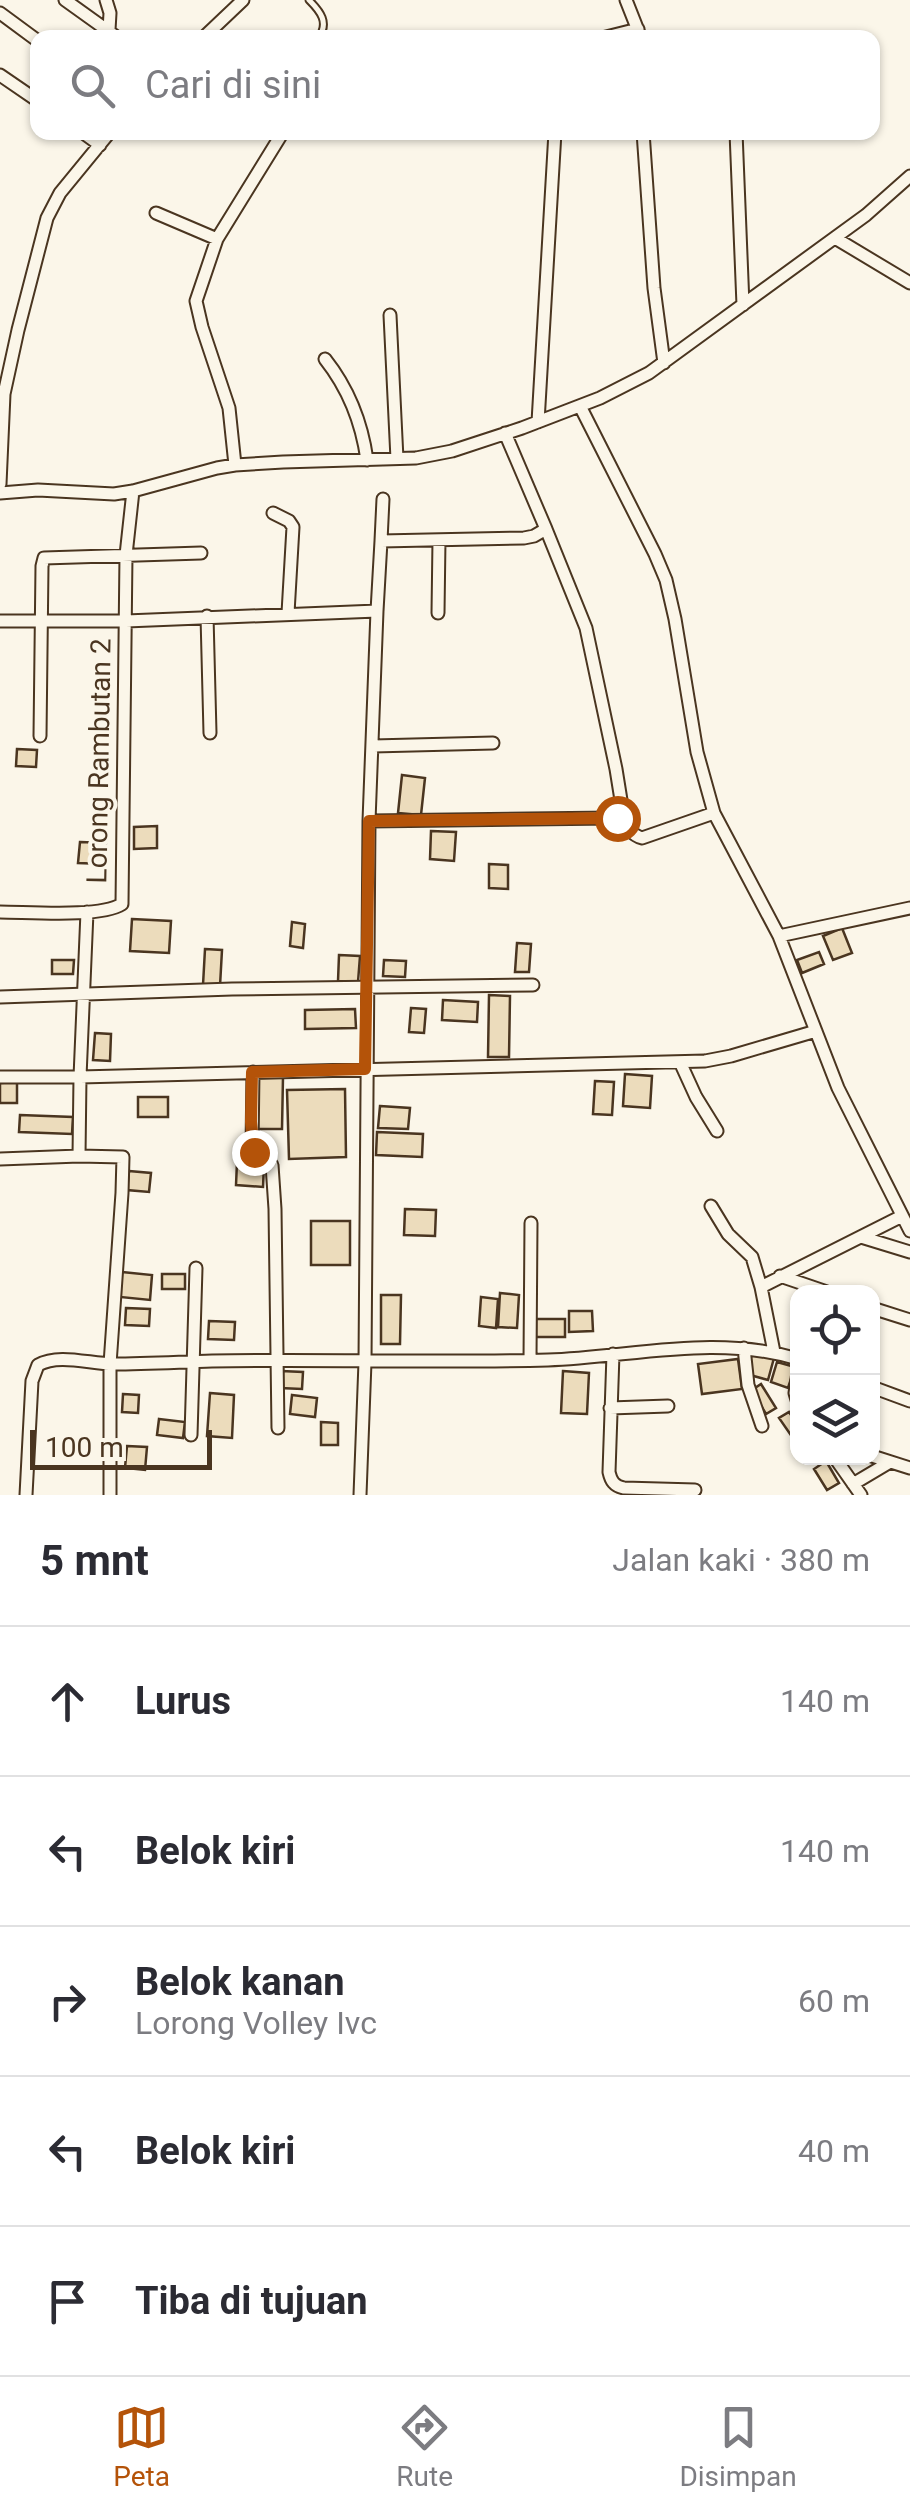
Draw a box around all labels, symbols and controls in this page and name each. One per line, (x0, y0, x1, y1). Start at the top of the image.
search box (30, 30, 880, 140)
icon: search (65, 58, 120, 113)
text: Cari di sini (145, 63, 321, 107)
street label: Lorong Rambutan 2 (80, 638, 118, 884)
route start (595, 796, 641, 842)
route end (232, 1130, 278, 1176)
map controls (790, 1285, 880, 1465)
button: locate (790, 1285, 880, 1375)
button: layers (790, 1375, 880, 1465)
scale bar (30, 1425, 212, 1470)
text: 100 m (45, 1431, 124, 1464)
text: 5 mnt (40, 1536, 149, 1585)
text: Jalan kaki · 380 m (612, 1541, 870, 1579)
icon: ahead (40, 1674, 95, 1729)
text: Lurus (135, 1679, 231, 1723)
text: 140 m (780, 1682, 870, 1720)
icon: left (40, 1824, 95, 1879)
text: Belok kiri (135, 1829, 295, 1873)
text: 140 m (780, 1832, 870, 1870)
text: Belok kanan (135, 1960, 345, 2004)
icon: right (40, 1974, 95, 2029)
text: 60 m (798, 1982, 870, 2020)
text: Lorong Volley Ivc (135, 2004, 377, 2042)
icon: left (40, 2124, 95, 2179)
text: Belok kiri (135, 2129, 295, 2173)
text: 40 m (798, 2132, 870, 2170)
icon: arrive (40, 2274, 95, 2329)
text: Tiba di tujuan (135, 2279, 368, 2323)
tab: Peta (113, 2400, 170, 2493)
tab: Rute (396, 2400, 453, 2493)
tab: Disimpan (679, 2400, 797, 2493)

